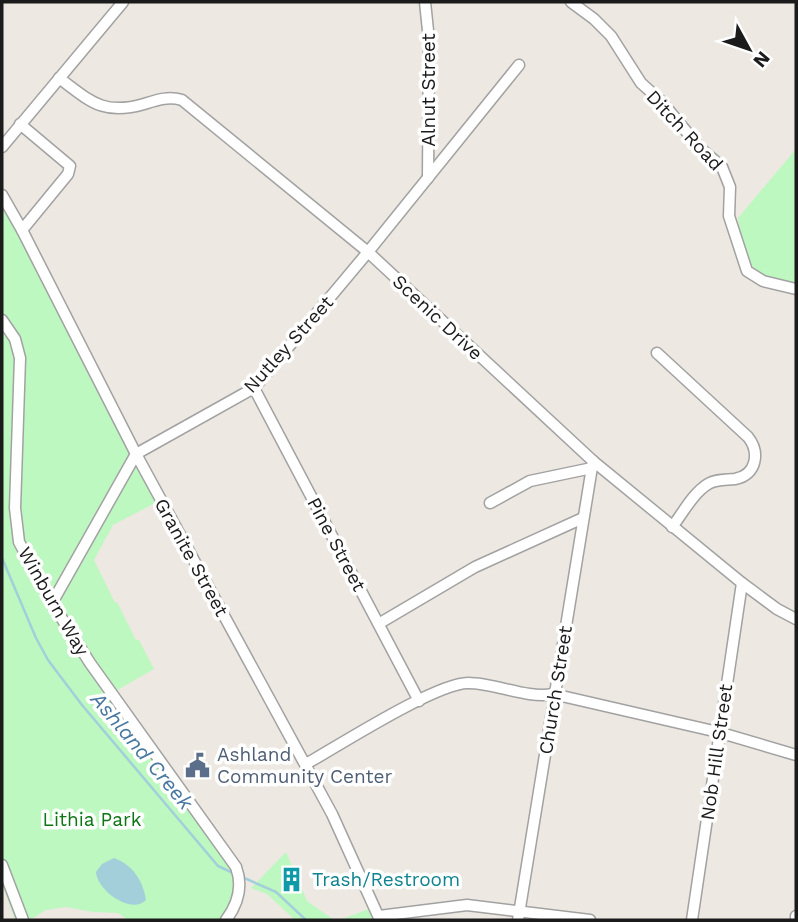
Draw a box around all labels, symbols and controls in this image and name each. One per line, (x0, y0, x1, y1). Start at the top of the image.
north arrow (714, 14, 784, 84)
street label: Alnut Street (417, 33, 440, 147)
text: N (748, 47, 775, 72)
street label: Ditch Road (641, 85, 728, 175)
street label: Scenic Drive (388, 270, 488, 365)
street label: Nutley Street (239, 291, 338, 398)
street label: Pine Street (302, 493, 371, 595)
street label: Granite Street (150, 494, 233, 620)
street label: Winburn Way (13, 543, 94, 660)
street label: Church Street (534, 624, 577, 756)
street label: Nob Hill Street (696, 682, 737, 822)
water label: Ashland Creek (85, 686, 199, 815)
place label: Ashland Community Center (217, 743, 393, 788)
public building icon: Ashland Community Center (183, 751, 211, 779)
park label: Lithia Park (43, 808, 142, 831)
building icon: Trash/Restroom (278, 865, 306, 893)
place label: Trash/Restroom (312, 868, 460, 891)

